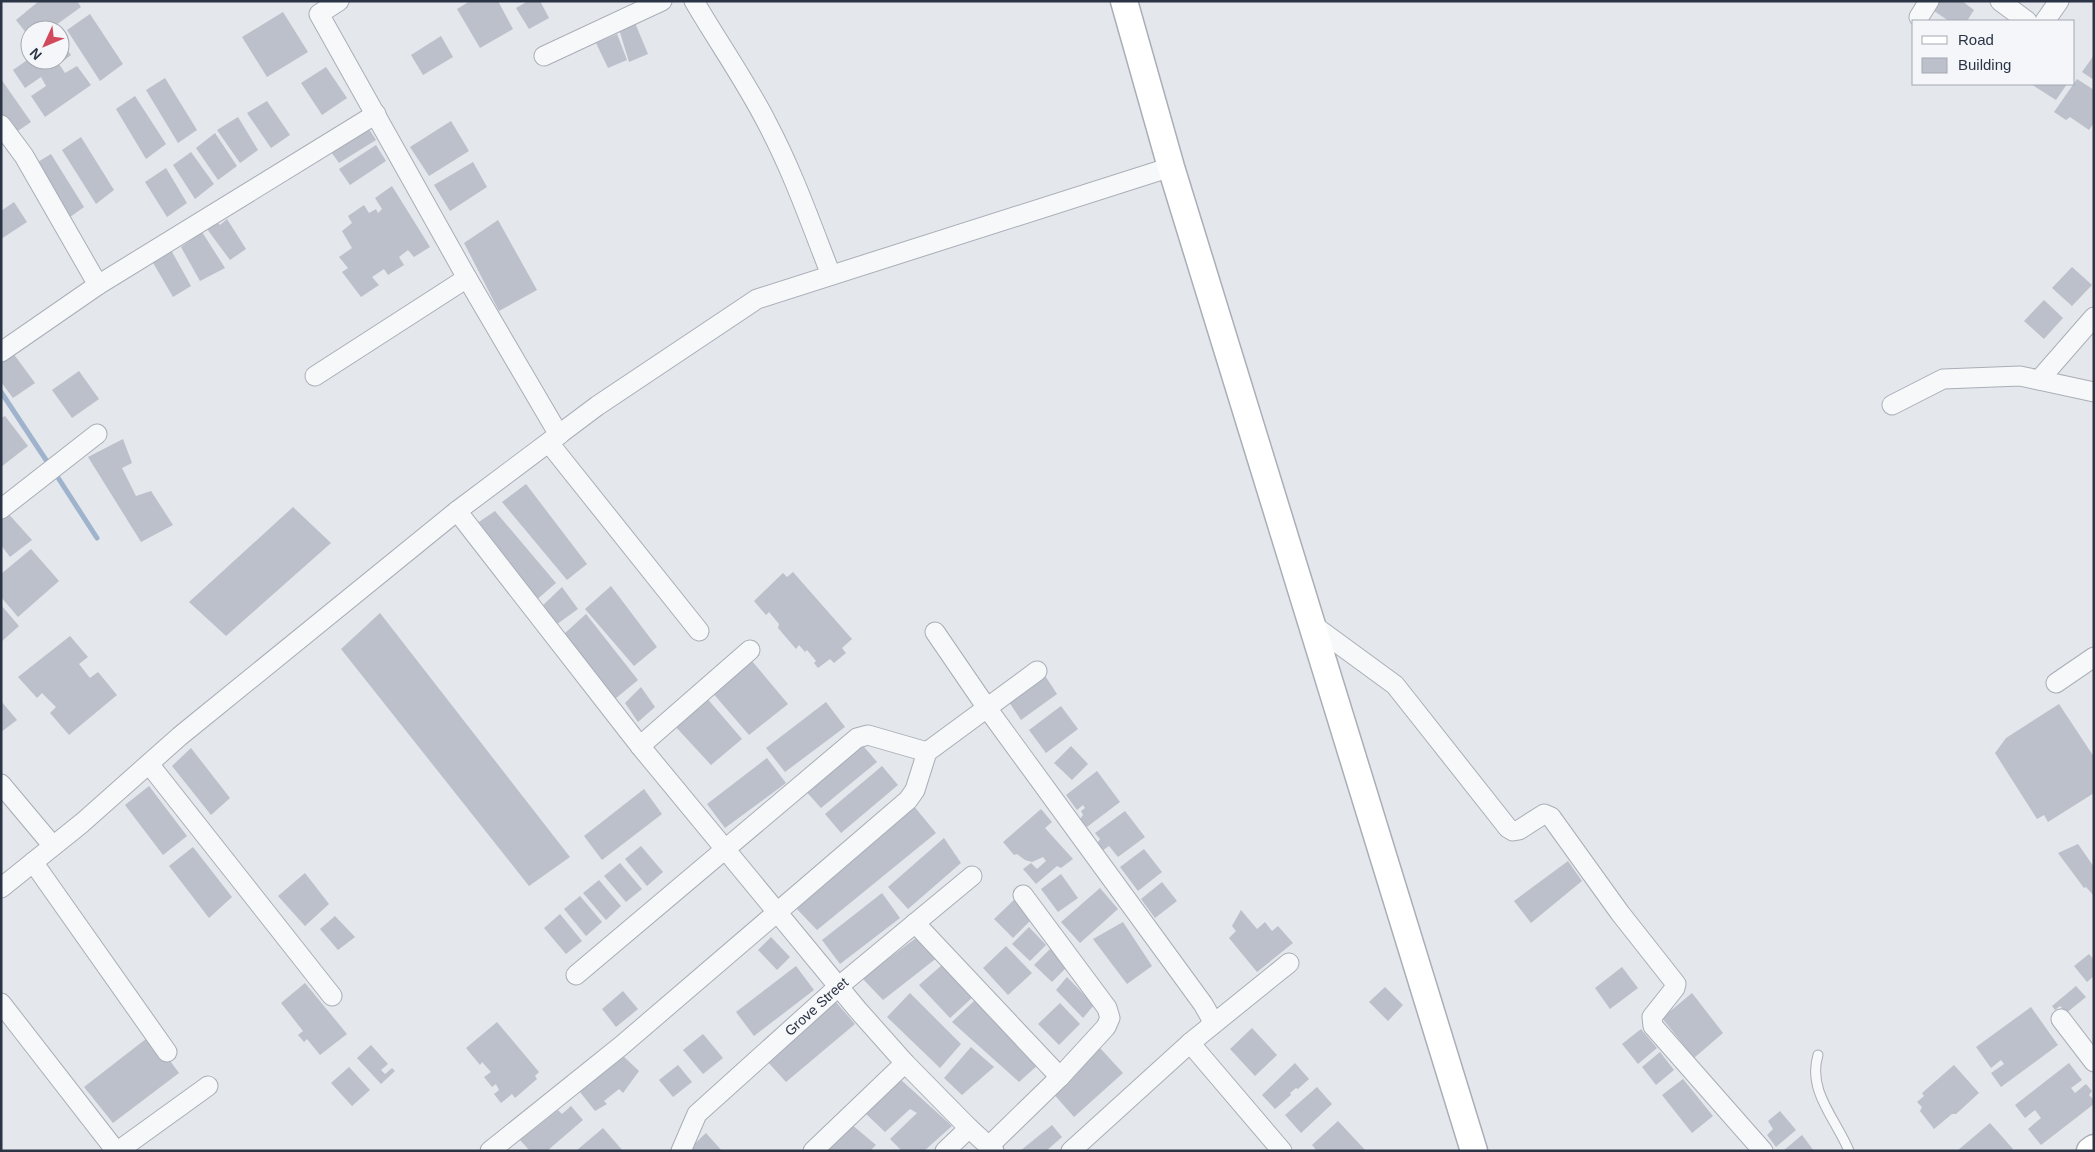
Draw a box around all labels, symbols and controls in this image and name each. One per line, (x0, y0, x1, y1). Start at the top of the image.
north arrow (20, 20, 70, 70)
legend (1912, 20, 2075, 85)
text: Road (1958, 31, 1994, 48)
text: N (26, 45, 45, 63)
text: Building (1958, 56, 2011, 73)
street label: Grove Street (782, 974, 851, 1039)

